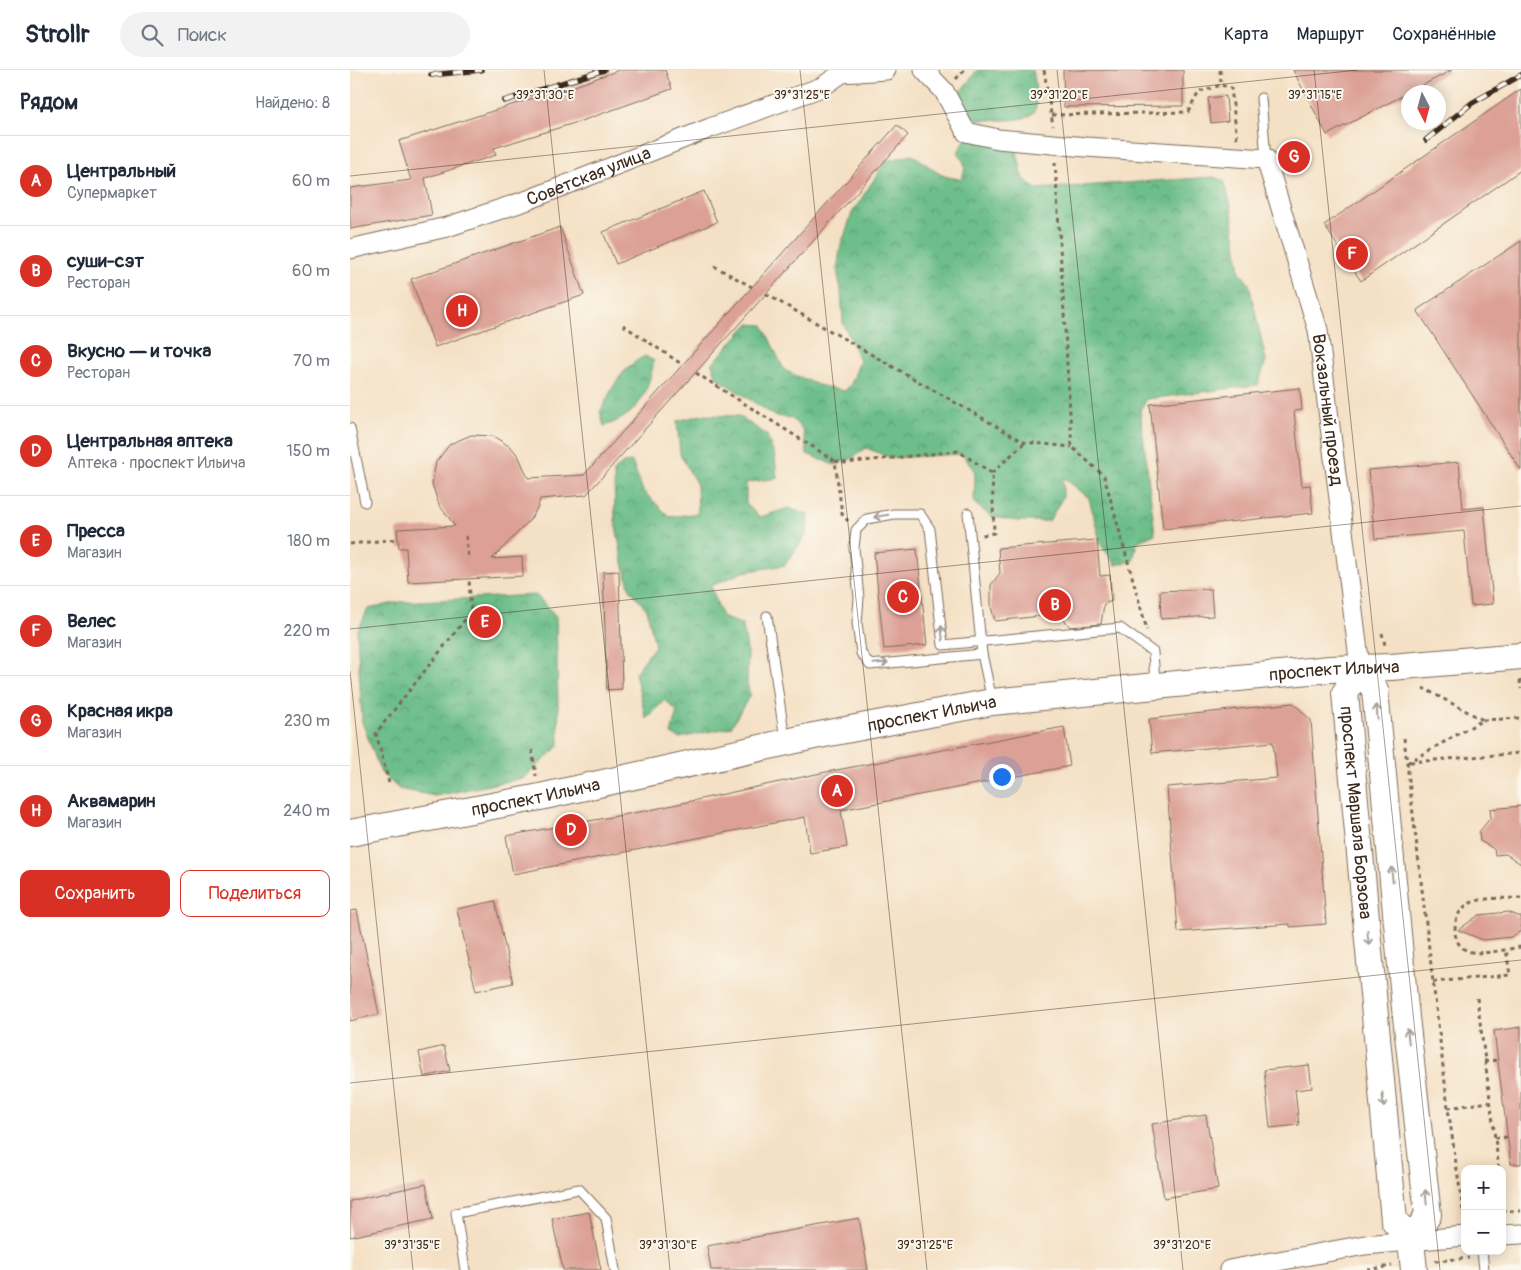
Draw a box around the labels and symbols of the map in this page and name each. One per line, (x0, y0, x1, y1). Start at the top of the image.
north arrow (1401, 85, 1446, 130)
text: 39°31'30"E (516, 88, 574, 103)
text: 39°31'25"E (774, 88, 830, 103)
text: 39°31'20"E (1030, 88, 1088, 103)
text: 39°31'15"E (1288, 88, 1342, 103)
pin: G (1278, 138, 1310, 176)
street label: Советская улица (523, 141, 654, 211)
pin: F (1336, 235, 1368, 273)
pin: H (446, 292, 478, 330)
street label: Вокзальный проезд (1307, 332, 1349, 487)
one-way arrow (873, 512, 889, 522)
pin: C (887, 578, 919, 616)
pin: B (1039, 586, 1071, 624)
pin: E (469, 603, 501, 641)
one-way arrow (937, 626, 947, 642)
street label: проспект Ильича (1268, 655, 1400, 686)
one-way arrow (873, 659, 889, 668)
street label: проспект Ильича (865, 690, 998, 737)
street label: проспект Маршала Борзова (1335, 705, 1377, 920)
one-way arrow (1372, 705, 1382, 721)
your location (989, 764, 1015, 790)
pin: A (821, 772, 853, 810)
street label: проспект Ильича (469, 773, 602, 821)
pin: D (555, 811, 587, 849)
one-way arrow (1387, 866, 1397, 882)
one-way arrow (1363, 930, 1373, 946)
one-way arrow (1403, 1028, 1413, 1044)
one-way arrow (1378, 1092, 1388, 1108)
one-way arrow (1421, 1190, 1431, 1206)
text: 39°31'35"E (384, 1238, 440, 1253)
text: 39°31'30"E (639, 1238, 697, 1253)
text: 39°31'25"E (897, 1238, 953, 1253)
text: 39°31'20"E (1153, 1238, 1211, 1253)

